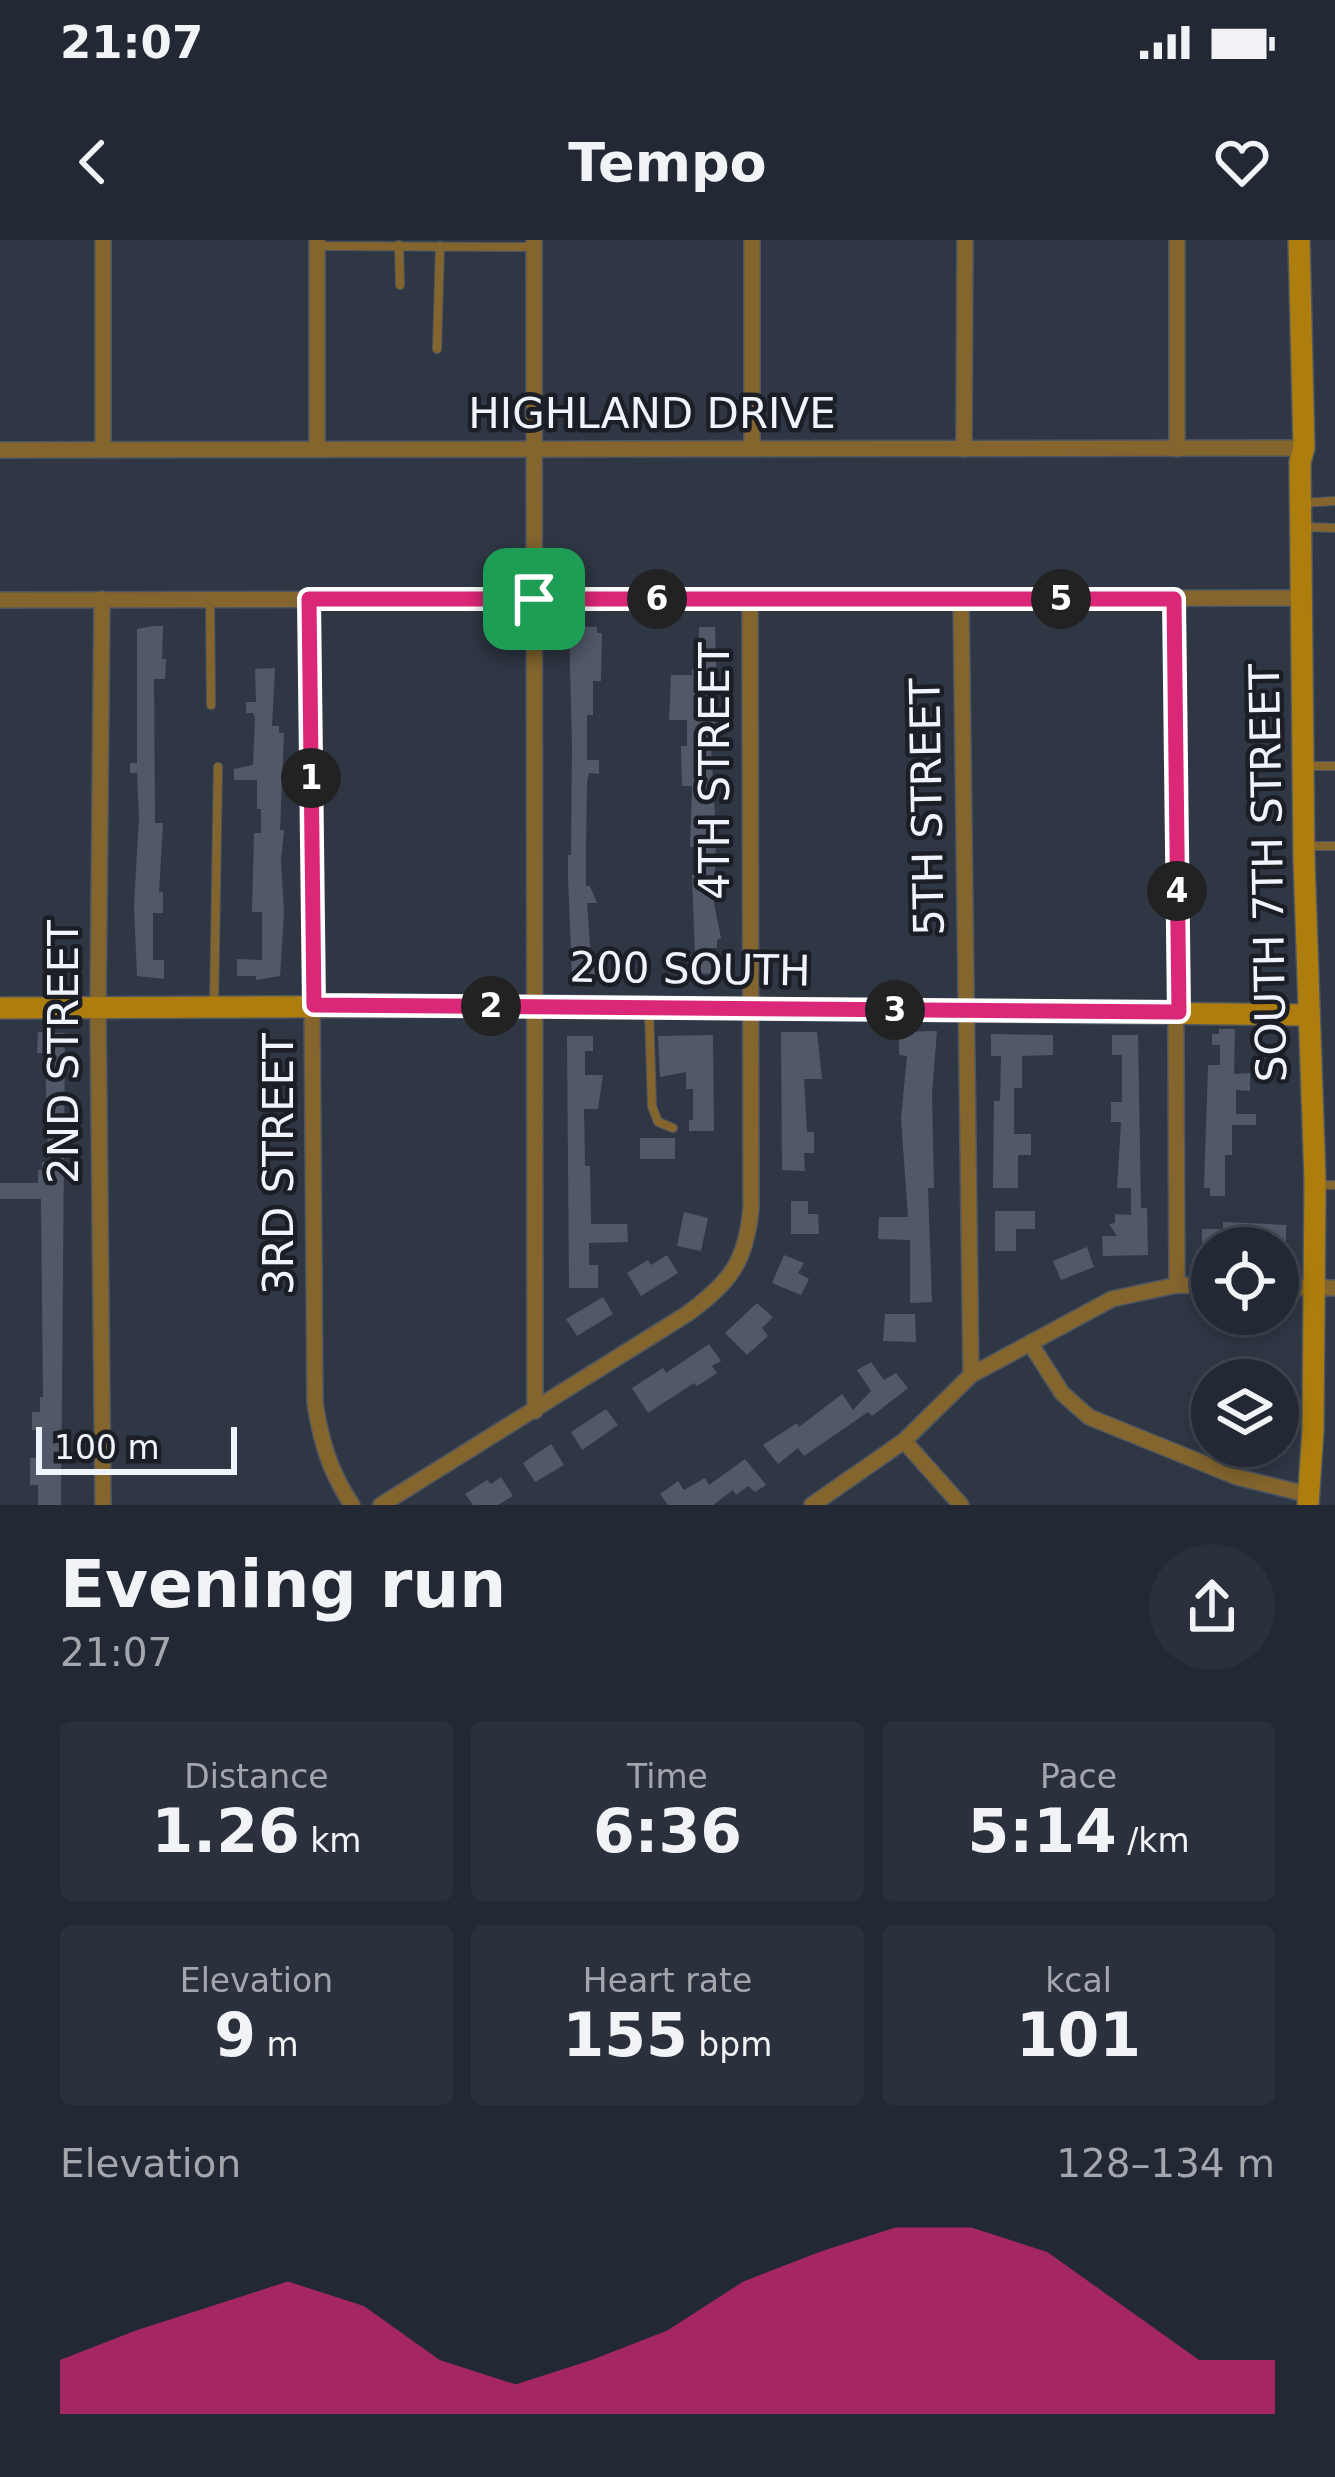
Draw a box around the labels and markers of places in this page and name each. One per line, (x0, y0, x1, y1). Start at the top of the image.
pin (483, 548, 585, 650)
pin: 6 (627, 569, 687, 629)
pin: 5 (1031, 569, 1091, 629)
pin: 1 (281, 748, 341, 808)
pin: 4 (1147, 861, 1207, 921)
pin: 2 (461, 976, 521, 1036)
pin: 3 (865, 980, 925, 1040)

